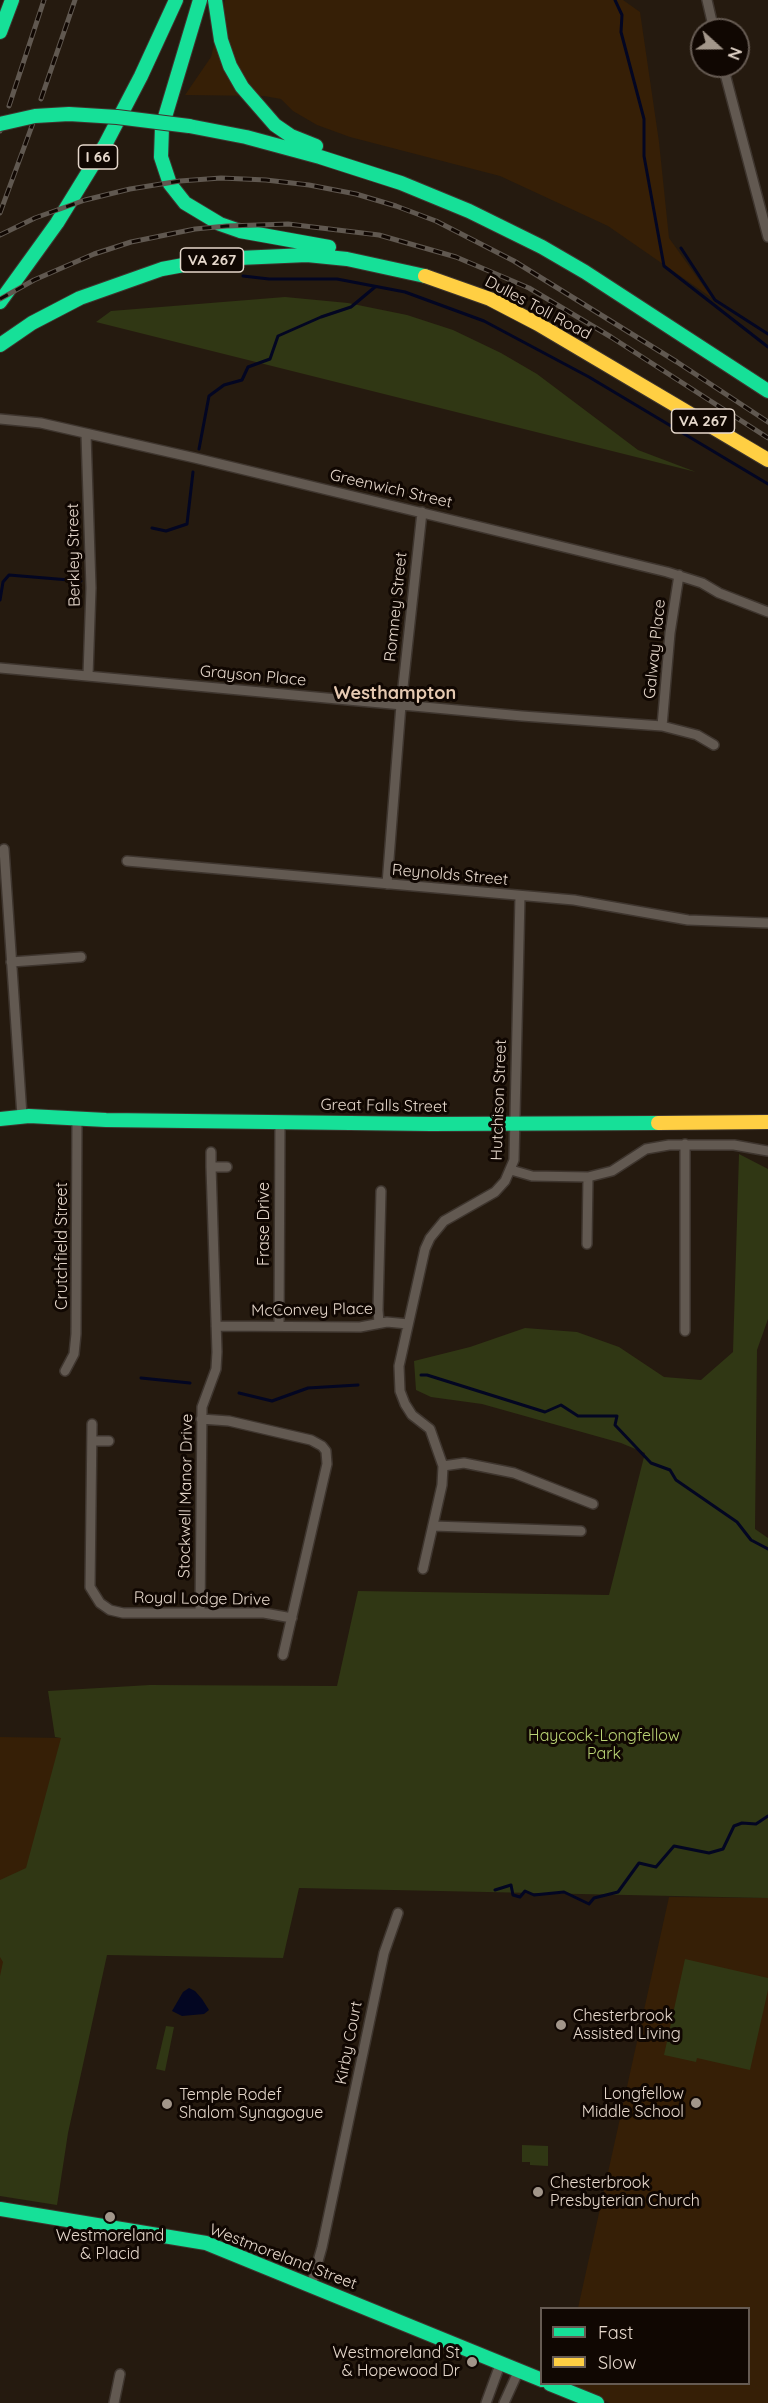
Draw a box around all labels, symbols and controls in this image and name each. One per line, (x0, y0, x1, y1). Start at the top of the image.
north arrow (690, 18, 750, 78)
text: N (723, 45, 746, 63)
road number: I 66 (78, 145, 118, 169)
road number: VA 267 (180, 248, 244, 272)
street label: Dulles Toll Road (482, 272, 594, 344)
road number: VA 267 (672, 409, 734, 433)
street label: Greenwich Street (328, 466, 454, 512)
street label: Berkley Street (63, 503, 85, 607)
street label: Romney Street (381, 551, 411, 663)
street label: Galway Place (640, 598, 670, 700)
street label: Grayson Place (199, 662, 307, 690)
district label: Westhampton (334, 683, 456, 705)
street label: Reynolds Street (391, 860, 509, 890)
street label: Hutchison Street (487, 1039, 511, 1161)
street label: Great Falls Street (320, 1095, 448, 1117)
street label: Crutchfield Street (52, 1182, 72, 1310)
street label: Frase Drive (254, 1182, 274, 1266)
street label: McConvey Place (251, 1299, 373, 1321)
street label: Stockwell Manor Drive (175, 1414, 197, 1578)
street label: Royal Lodge Drive (134, 1588, 270, 1610)
park label: Haycock-Longfellow Park (528, 1726, 680, 1764)
street label: Kirby Court (332, 2000, 366, 2086)
place label: Chesterbrook Assisted Living (573, 2006, 681, 2044)
marker: Chesterbrook Assisted Living (554, 2018, 568, 2032)
place label: Longfellow Middle School (582, 2084, 684, 2122)
place label: Temple Rodef Shalom Synagogue (179, 2085, 323, 2123)
marker: Longfellow Middle School (689, 2096, 703, 2110)
marker: Temple Rodef Shalom Synagogue (160, 2097, 174, 2111)
place label: Chesterbrook Presbyterian Church (550, 2173, 700, 2211)
marker: Chesterbrook Presbyterian Church (531, 2185, 545, 2199)
marker: Westmoreland & Placid (103, 2210, 117, 2224)
street label: Westmoreland Street (206, 2220, 360, 2294)
place label: Westmoreland & Placid (56, 2226, 164, 2264)
legend (540, 2307, 750, 2385)
text: Fast (598, 2321, 633, 2344)
place label: Westmoreland St & Hopewood Dr (333, 2343, 460, 2381)
text: Slow (598, 2351, 636, 2374)
marker: Westmoreland St & Hopewood Dr (465, 2355, 479, 2369)

